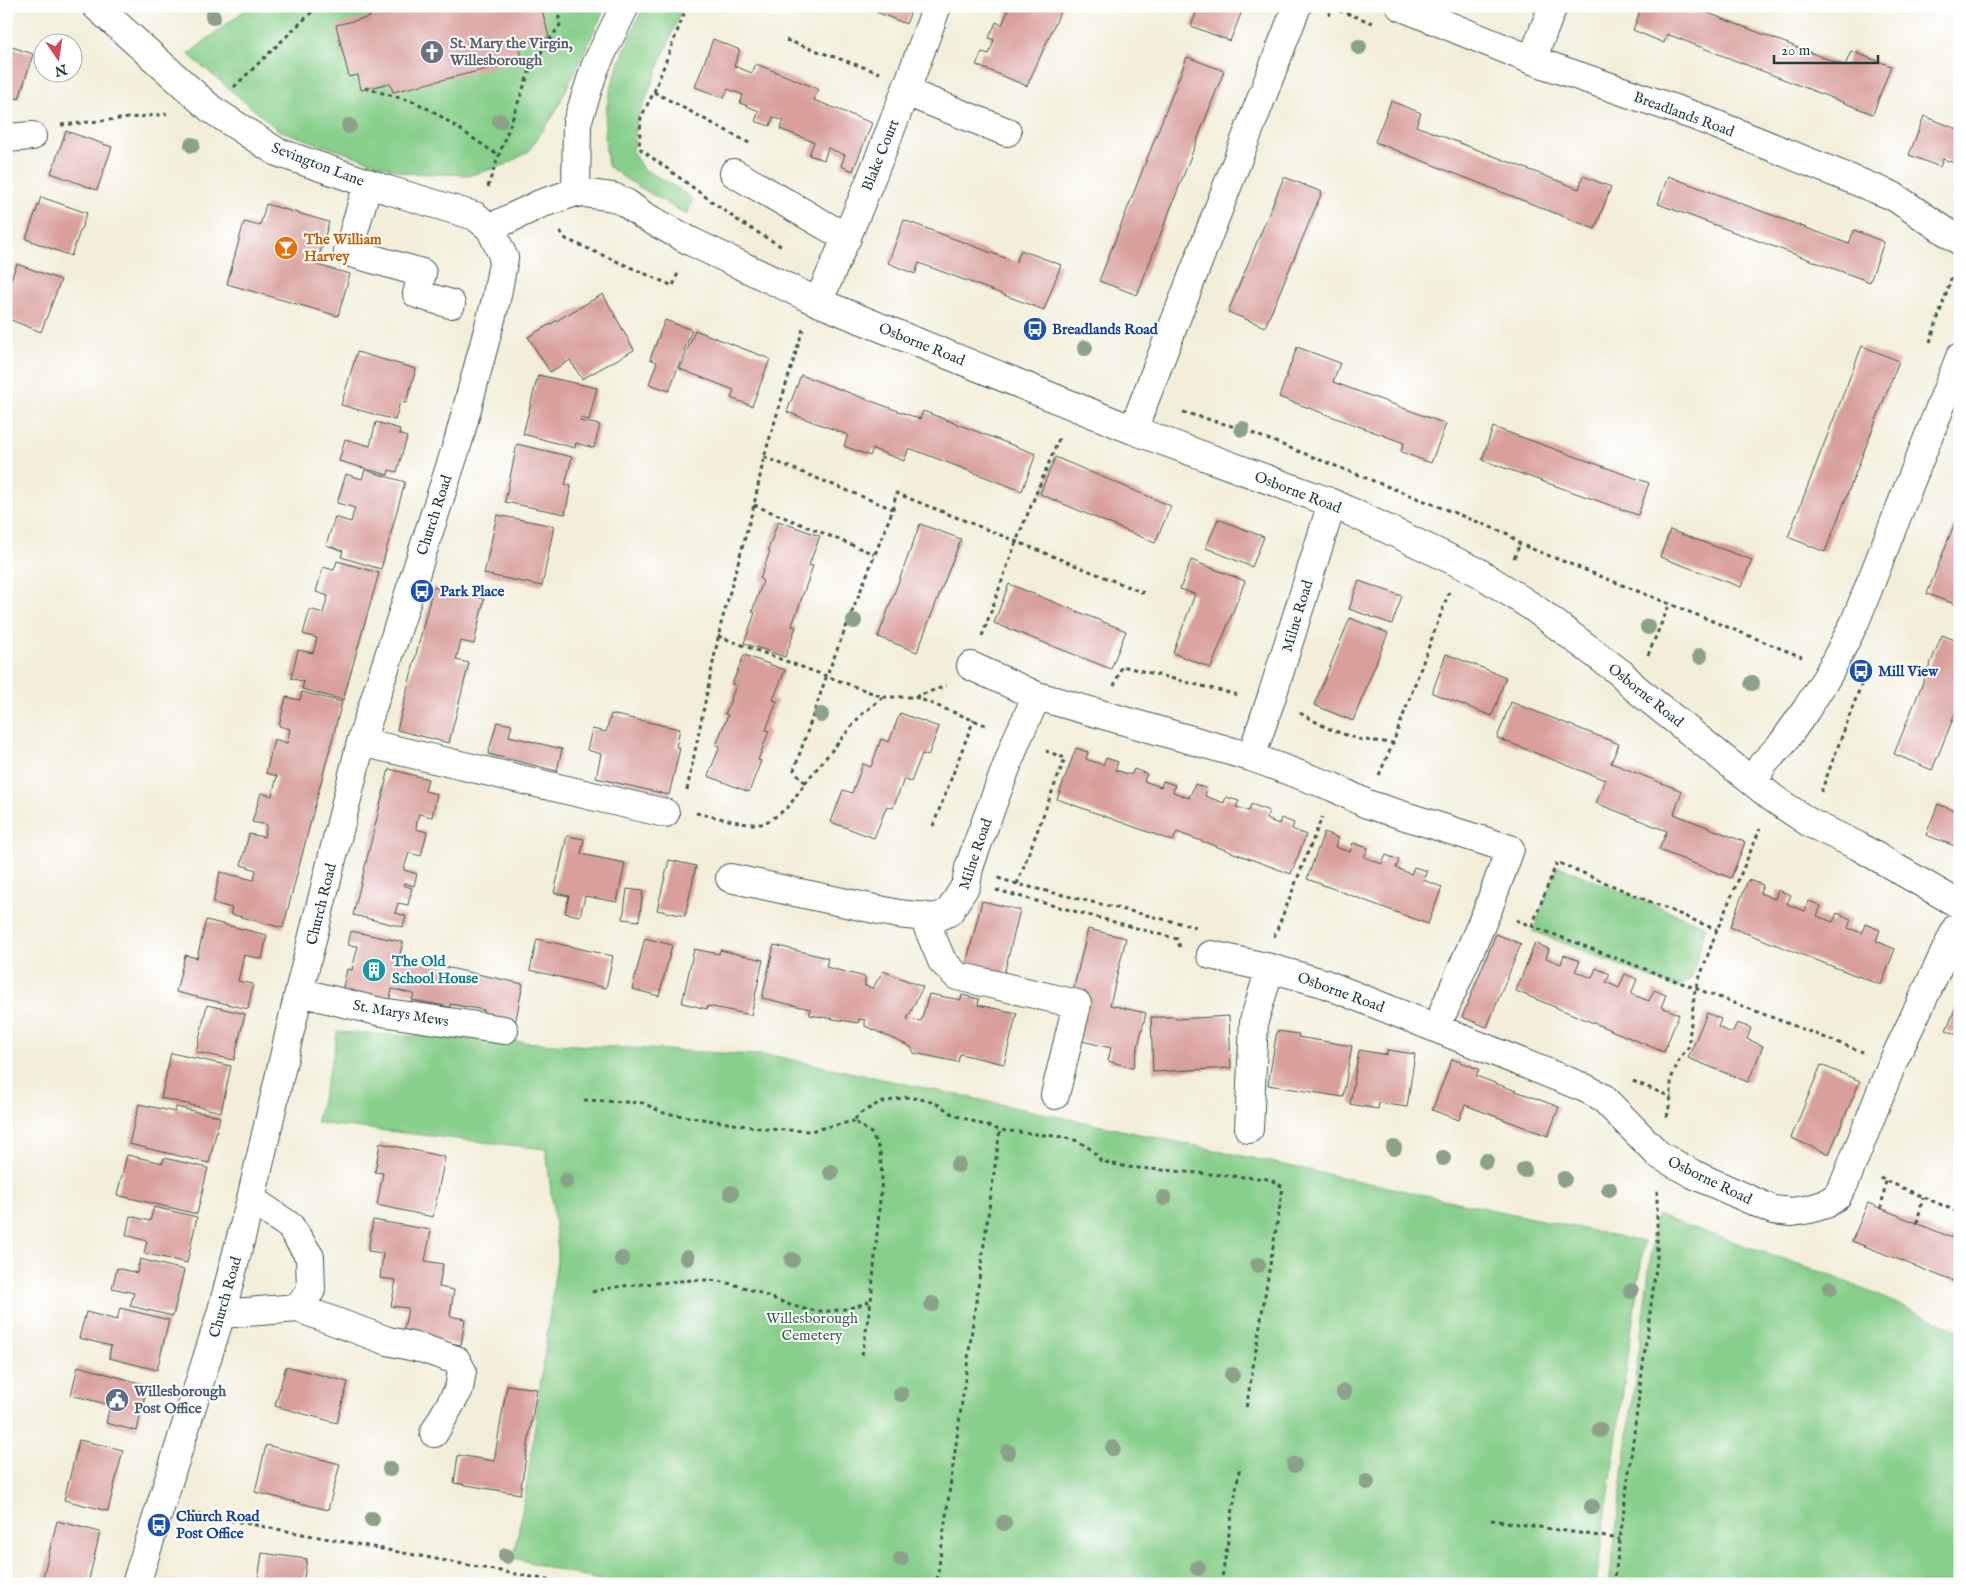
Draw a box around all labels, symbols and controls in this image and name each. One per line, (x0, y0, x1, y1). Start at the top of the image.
north arrow (32, 32, 82, 82)
scale bar (1774, 32, 1877, 64)
place label: St. Mary the Virgin, Willesborough (449, 34, 573, 70)
church icon: St. Mary the Virgin, Willesborough (419, 39, 445, 65)
text: 20 m (1781, 41, 1811, 60)
text: N (53, 59, 70, 80)
street label: Breadlands Road (1631, 87, 1738, 142)
street label: Blake Court (857, 116, 903, 194)
street label: Sevington Lane (269, 138, 367, 191)
place label: The William Harvey (303, 230, 382, 266)
bar icon: The William Harvey (273, 235, 299, 261)
bus stop icon: Breadlands Road (1022, 316, 1048, 342)
street label: Osborne Road (876, 319, 969, 371)
place label: Breadlands Road (1052, 320, 1159, 339)
street label: Osborne Road (1252, 467, 1345, 518)
street label: Church Road (413, 472, 457, 558)
street label: Milne Road (1278, 577, 1318, 654)
bus stop icon: Park Place (409, 578, 435, 604)
place label: Park Place (440, 582, 505, 601)
bus stop icon: Mill View (1848, 658, 1874, 684)
street label: Osborne Road (1604, 659, 1688, 732)
place label: Mill View (1878, 662, 1939, 681)
street label: Milne Road (954, 815, 997, 892)
street label: Church Road (302, 860, 341, 947)
place label: The Old School House (391, 952, 478, 988)
building icon: The Old School House (361, 957, 387, 983)
street label: Osborne Road (1295, 968, 1388, 1017)
street label: St. Marys Mews (351, 996, 450, 1031)
street label: Osborne Road (1665, 1152, 1756, 1209)
street label: Church Road (205, 1253, 246, 1340)
park label: Willesborough Cemetery (766, 1309, 858, 1345)
place label: Willesborough Post Office (133, 1382, 227, 1418)
public building icon: Willesborough Post Office (104, 1387, 130, 1413)
place label: Church Road Post Office (176, 1507, 260, 1543)
bus stop icon: Church Road Post Office (146, 1512, 172, 1538)

